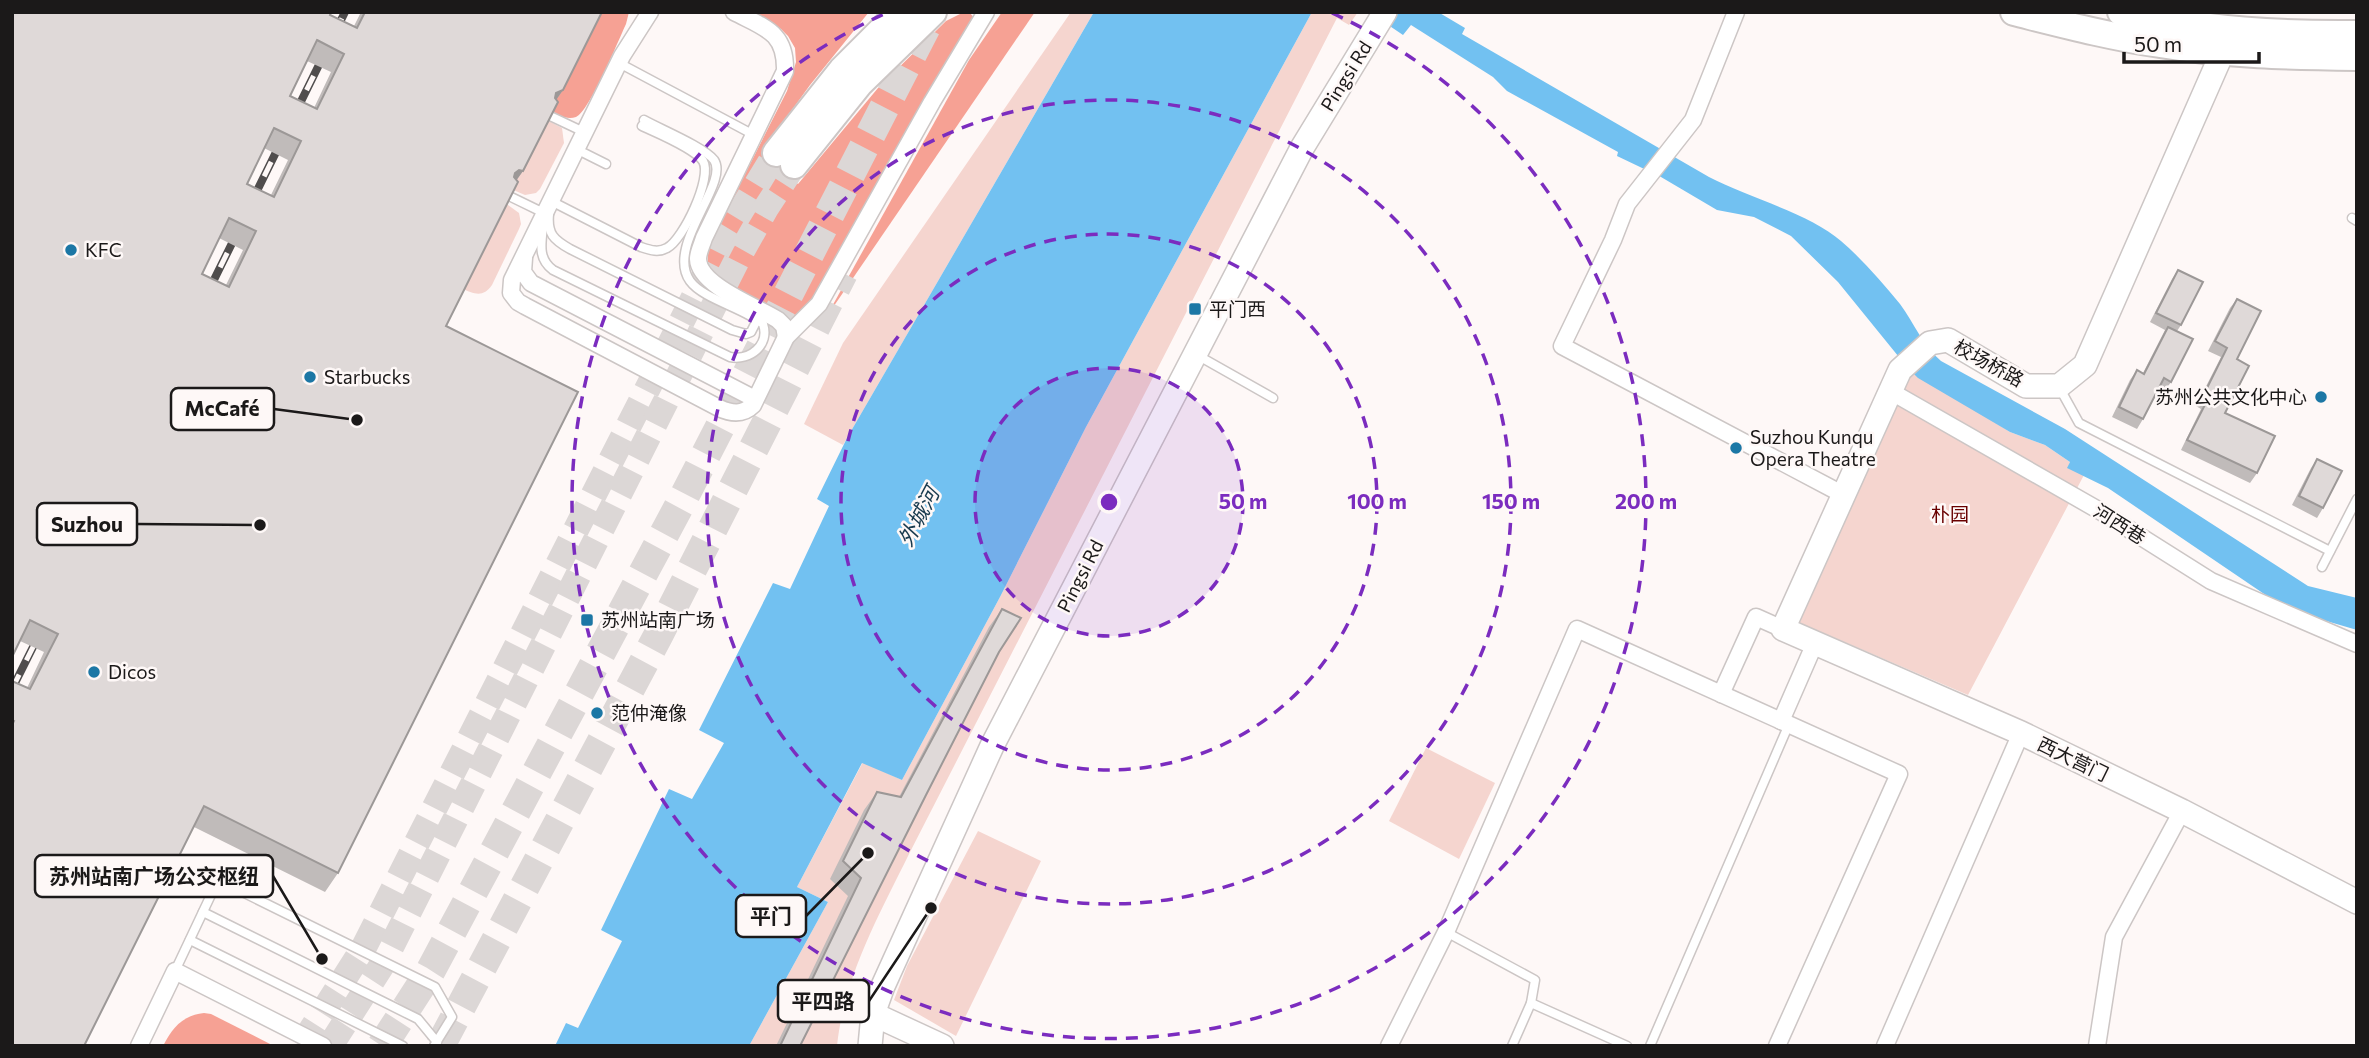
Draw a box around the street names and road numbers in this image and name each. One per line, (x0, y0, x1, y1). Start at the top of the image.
street label: Pingsi Rd (1315, 36, 1376, 115)
street label: 校场桥路 (1950, 334, 2028, 391)
street label: 河西巷 (2090, 499, 2151, 548)
street label: Pingsi Rd (1052, 536, 1108, 616)
street label: 西大营门 (2034, 732, 2112, 786)

